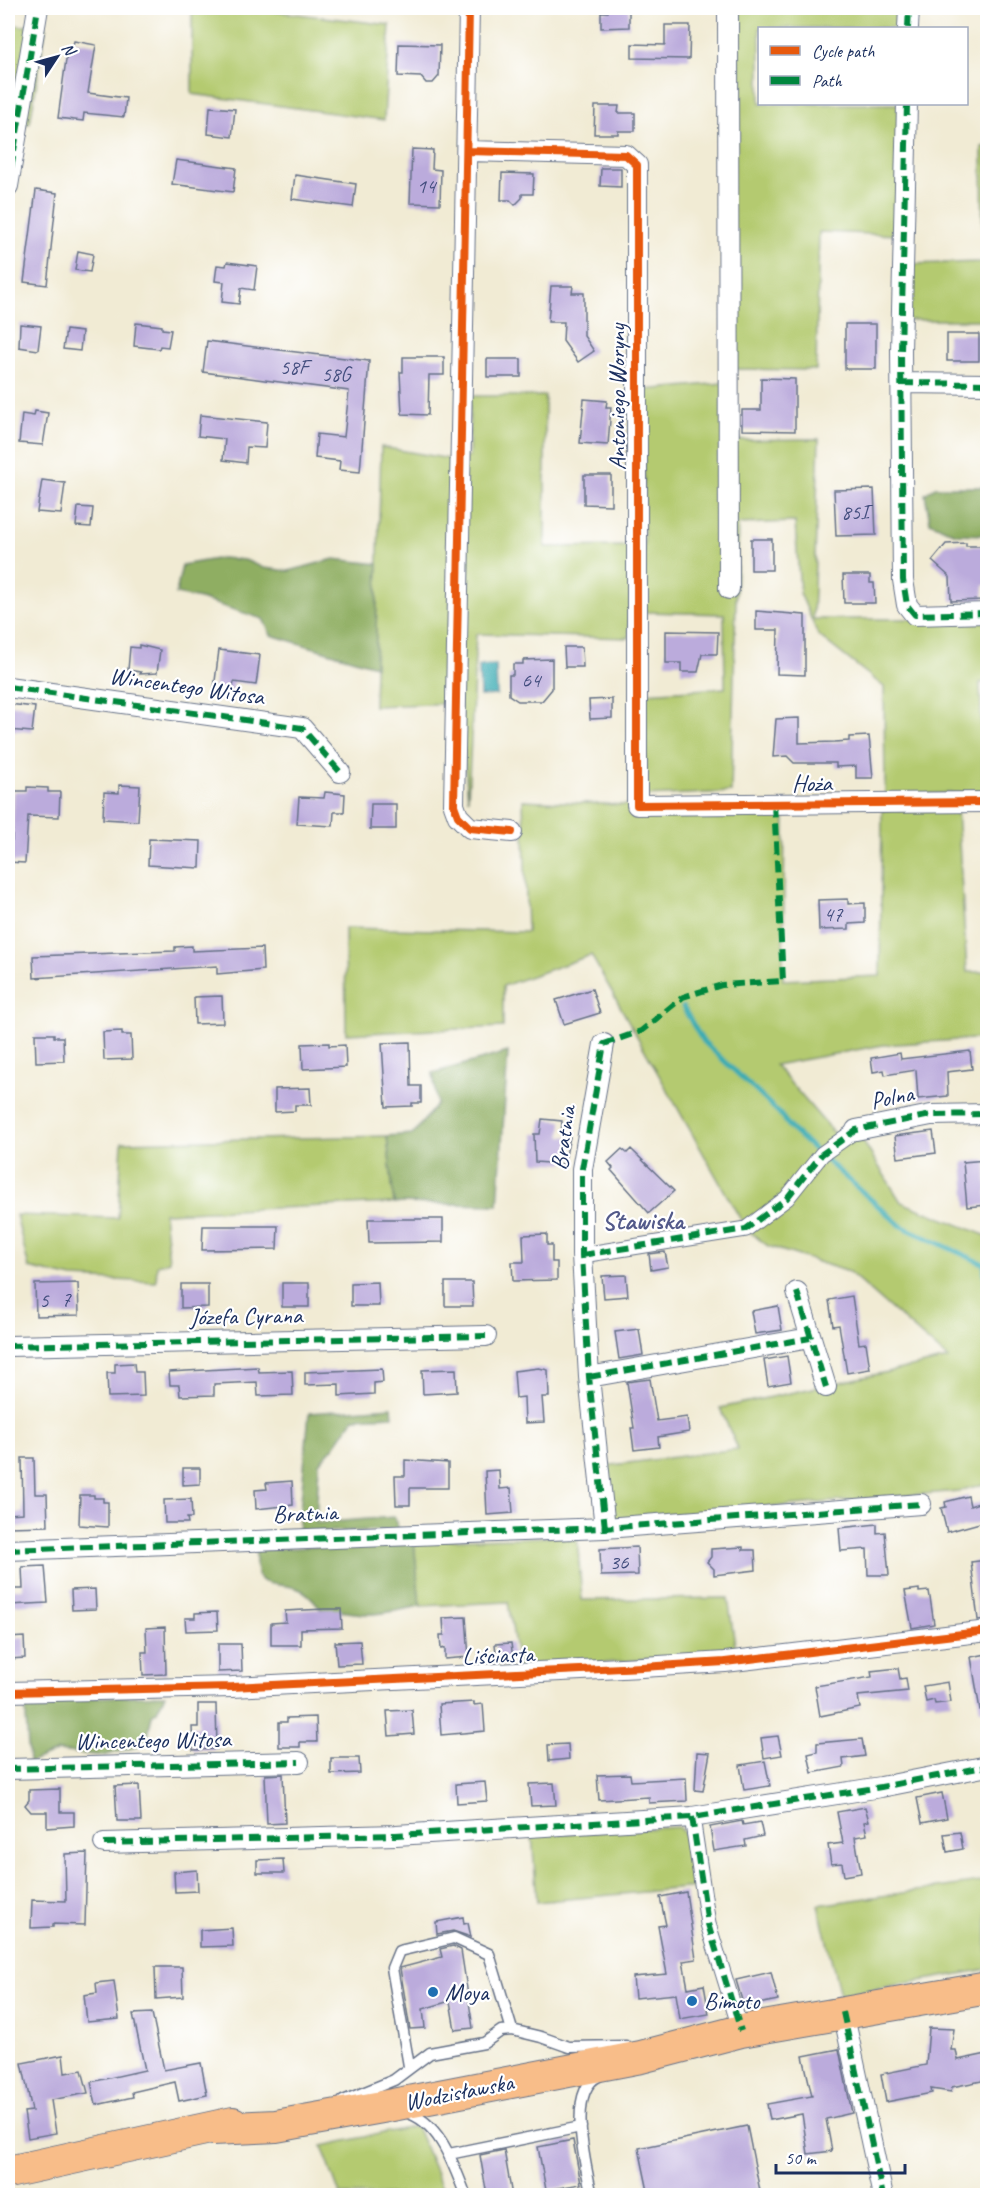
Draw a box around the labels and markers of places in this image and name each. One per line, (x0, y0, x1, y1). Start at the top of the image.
place label: Moya (445, 1977, 490, 2007)
marker: Moya (426, 1985, 440, 1999)
place label: Bimoto (704, 1986, 761, 2016)
marker: Bimoto (685, 1994, 699, 2008)

